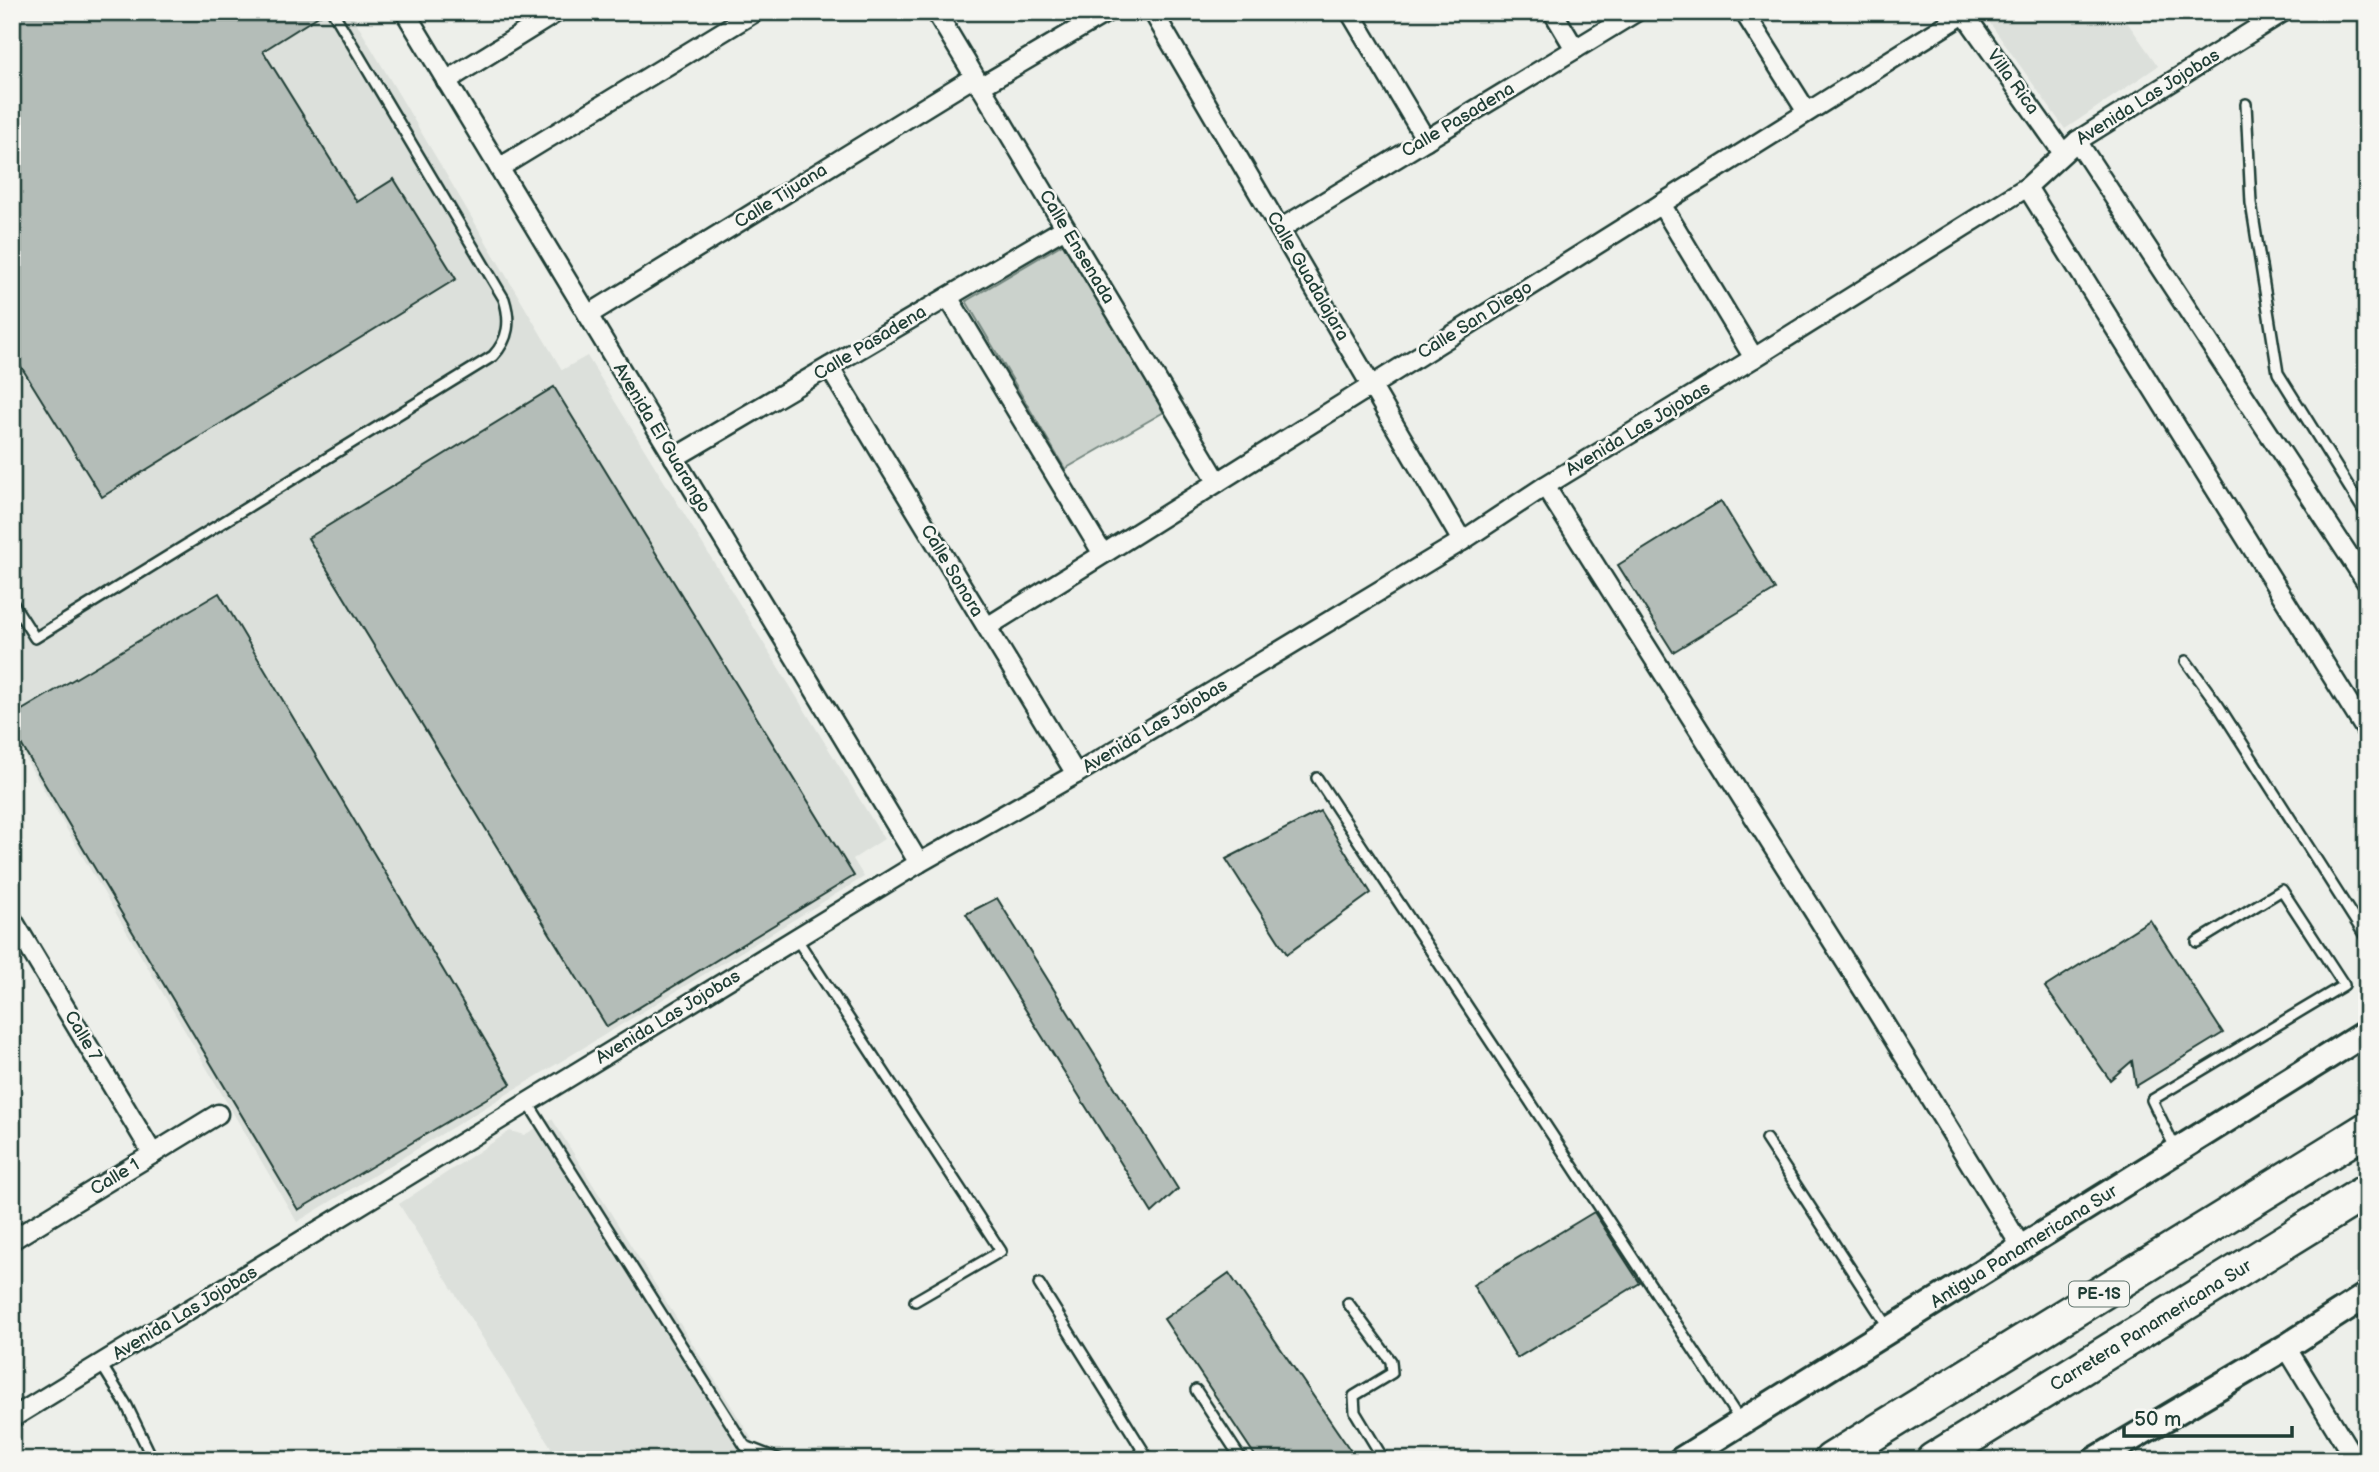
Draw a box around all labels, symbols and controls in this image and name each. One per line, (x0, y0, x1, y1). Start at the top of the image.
street label: Avenida Las Jojobas (2073, 44, 2224, 150)
street label: Villa Rica (1982, 45, 2044, 119)
street label: Calle Pasadena (1398, 78, 1518, 162)
street label: Calle Tijuana (731, 159, 831, 233)
street label: Calle Ensenada (1035, 186, 1119, 308)
street label: Calle Guadalajara (1263, 208, 1353, 344)
street label: Calle San Diego (1414, 276, 1536, 364)
street label: Calle Pasadena (810, 301, 930, 385)
street label: Avenida El Guarango (609, 359, 715, 517)
street label: Avenida Las Jojobas (1562, 378, 1714, 480)
street label: Calle Sonora (916, 521, 988, 621)
street label: Avenida Las Jojobas (1079, 675, 1231, 777)
street label: Avenida Las Jojobas (592, 966, 744, 1068)
street label: Calle 7 (60, 1007, 106, 1065)
street label: Calle 1 (87, 1154, 143, 1200)
street label: Antigua Panamericana Sur (1927, 1180, 2121, 1312)
street label: Carretera Panamericana Sur (2046, 1255, 2255, 1395)
street label: Avenida Las Jojobas (109, 1262, 261, 1364)
road number: PE-1S (2069, 1282, 2129, 1306)
scale bar (2124, 1395, 2292, 1439)
text: 50 m (2134, 1407, 2181, 1432)

